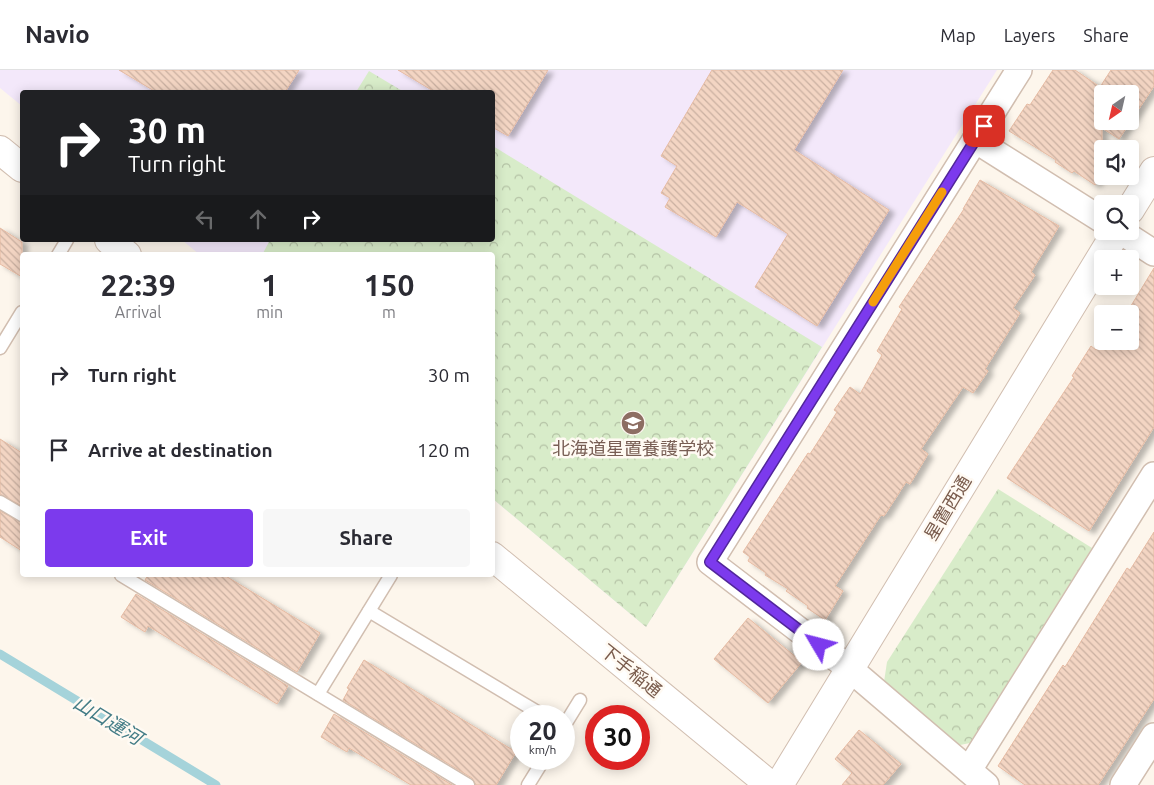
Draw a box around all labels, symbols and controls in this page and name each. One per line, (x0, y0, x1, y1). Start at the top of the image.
text: Navio (25, 21, 90, 48)
text: Map (940, 25, 976, 45)
text: Layers (1004, 25, 1055, 45)
text: Share (1083, 25, 1129, 45)
north arrow (1094, 85, 1139, 130)
map controls (1094, 85, 1139, 350)
pin (963, 105, 1005, 147)
icon: right (45, 110, 110, 175)
text: 30 m (128, 110, 206, 150)
icon: arrive (970, 112, 998, 140)
button: sound (1094, 140, 1139, 185)
text: Turn right (128, 151, 226, 176)
button: search (1094, 195, 1139, 240)
icon: left (191, 205, 219, 233)
icon: ahead (244, 205, 272, 233)
icon: right (297, 205, 325, 233)
button: + (1094, 250, 1139, 295)
text: 22:39 (101, 268, 176, 302)
text: 1 (261, 268, 278, 302)
text: 150 (364, 268, 414, 302)
text: Arrival (115, 303, 161, 321)
text: min (256, 303, 283, 321)
text: m (382, 303, 396, 321)
button: − (1094, 305, 1139, 350)
icon: right (45, 361, 73, 389)
text: Turn right (88, 364, 176, 386)
text: 30 m (428, 364, 470, 386)
school or university icon: 北海道星置養護学校 (620, 410, 646, 436)
icon: arrive (45, 436, 73, 464)
place label: 北海道星置養護学校 (552, 438, 714, 458)
text: Arrive at destination (88, 439, 273, 461)
text: 120 m (417, 439, 470, 461)
street label: 星置西通 (920, 471, 974, 543)
button: Exit (45, 509, 253, 567)
button: Share (263, 509, 470, 567)
position arrow (792, 618, 844, 670)
street label: 下手稲通 (597, 640, 666, 701)
water label: 山口運河 (70, 691, 150, 751)
speed limit sign: 30 (585, 705, 650, 770)
text: 20 (528, 717, 557, 745)
text: km/h (529, 743, 556, 756)

